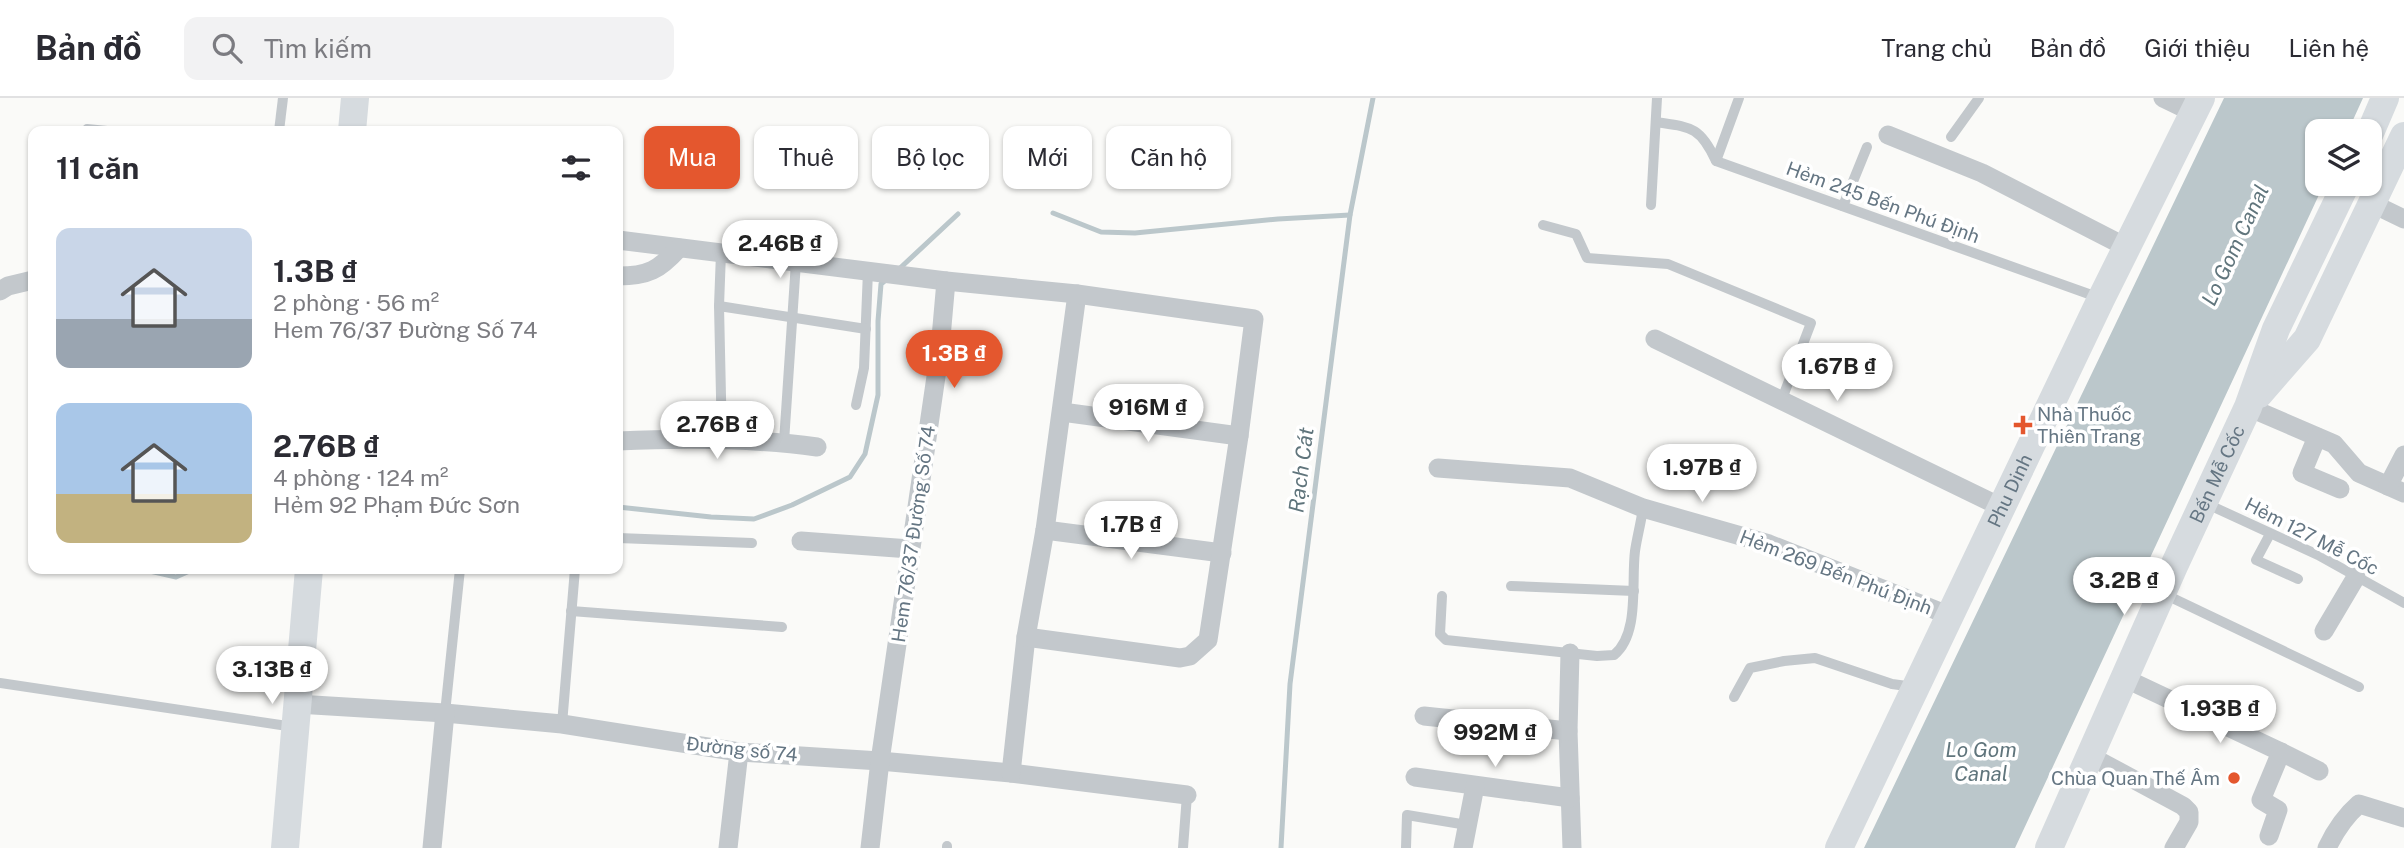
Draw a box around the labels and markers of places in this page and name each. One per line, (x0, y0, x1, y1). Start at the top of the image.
pin: 2.46B ₫ (715, 220, 845, 280)
pin: 1.3B ₫ (897, 330, 1011, 390)
pin: 1.67B ₫ (1772, 344, 1902, 403)
pin: 916M ₫ (1091, 384, 1205, 444)
pin: 2.76B ₫ (652, 402, 782, 461)
place label: Nhà Thuốc Thiên Trang (2037, 403, 2141, 447)
marker: Nhà Thuốc Thiên Trang (2015, 417, 2031, 433)
pin: 1.97B ₫ (1637, 444, 1767, 504)
pin: 1.7B ₫ (1074, 502, 1188, 561)
pin: 3.2B ₫ (2067, 558, 2181, 617)
pin: 3.13B ₫ (207, 646, 337, 706)
pin: 1.93B ₫ (2155, 686, 2285, 745)
pin: 992M ₫ (1438, 710, 1552, 769)
place label: Chùa Quan Thế Âm (2051, 767, 2220, 789)
marker: Chùa Quan Thế Âm (2226, 770, 2242, 786)

